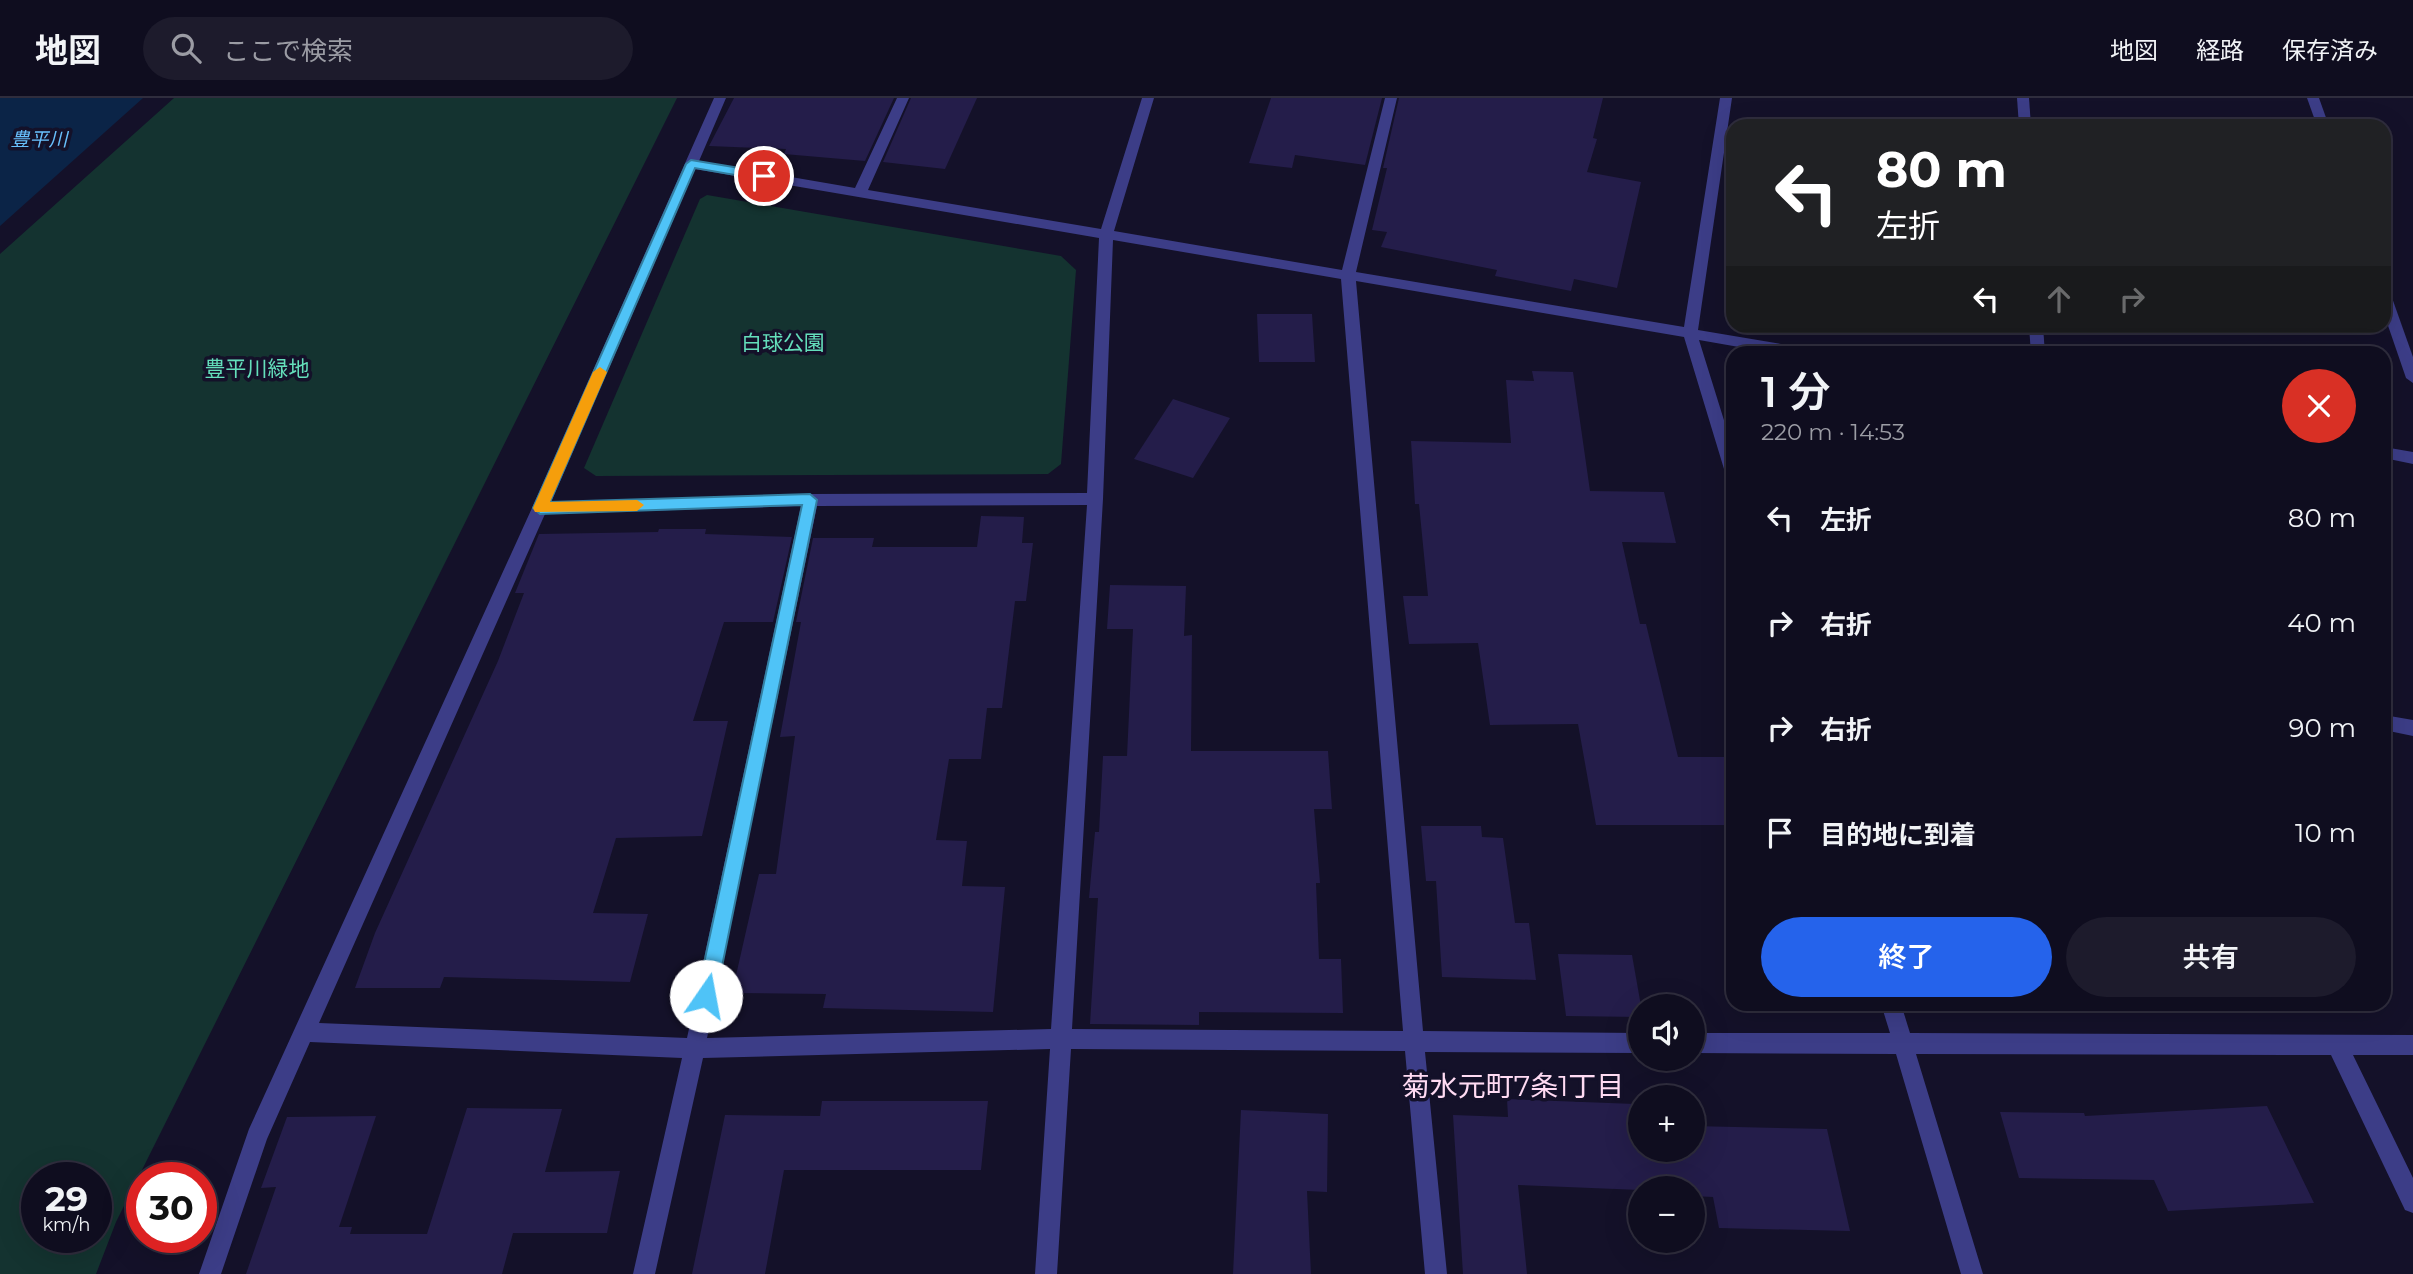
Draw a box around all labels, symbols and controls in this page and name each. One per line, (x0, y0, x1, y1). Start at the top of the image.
search box (143, 17, 633, 80)
icon: search (167, 29, 205, 67)
text: 地図 (35, 30, 101, 70)
text: ここで検索 (223, 35, 353, 67)
text: 地図 (2110, 36, 2158, 65)
text: 経路 (2196, 36, 2244, 65)
text: 保存済み (2282, 36, 2378, 65)
water label: 豊平川 (10, 128, 69, 151)
text: 80 m (1876, 140, 2007, 199)
pin (734, 146, 794, 206)
icon: left (1761, 147, 1852, 238)
icon: arrive (745, 157, 783, 195)
text: 左折 (1876, 206, 1940, 245)
icon: left (1967, 280, 2005, 318)
icon: ahead (2040, 280, 2078, 318)
icon: right (2113, 280, 2151, 318)
park label: 白球公園 (741, 330, 825, 355)
park label: 豊平川緑地 (205, 356, 310, 381)
text: 1 分 (1761, 366, 1831, 418)
button: close (2282, 369, 2356, 443)
text: 220 m · 14:53 (1761, 418, 1905, 446)
icon: left (1761, 499, 1799, 537)
text: 80 m (2288, 502, 2356, 534)
text: 左折 (1820, 504, 1872, 536)
icon: right (1761, 604, 1799, 642)
text: 40 m (2287, 607, 2356, 639)
text: 右折 (1820, 609, 1872, 641)
icon: right (1761, 709, 1799, 747)
text: 90 m (2289, 712, 2356, 744)
text: 右折 (1820, 714, 1872, 746)
icon: arrive (1761, 814, 1799, 852)
text: 10 m (2295, 817, 2356, 849)
text: 目的地に到着 (1820, 819, 1976, 851)
button: 終了 (1761, 917, 2052, 997)
button: 共有 (2066, 917, 2356, 997)
position arrow (669, 959, 743, 1033)
map controls (1628, 994, 1705, 1253)
button: sound (1628, 994, 1705, 1071)
district label: 菊水元町7条1丁目 (1402, 1069, 1624, 1103)
button: + (1628, 1085, 1705, 1162)
speed limit sign: 30 (126, 1162, 217, 1253)
button: − (1628, 1176, 1705, 1253)
text: 29 (45, 1177, 88, 1220)
text: km/h (42, 1214, 91, 1236)

